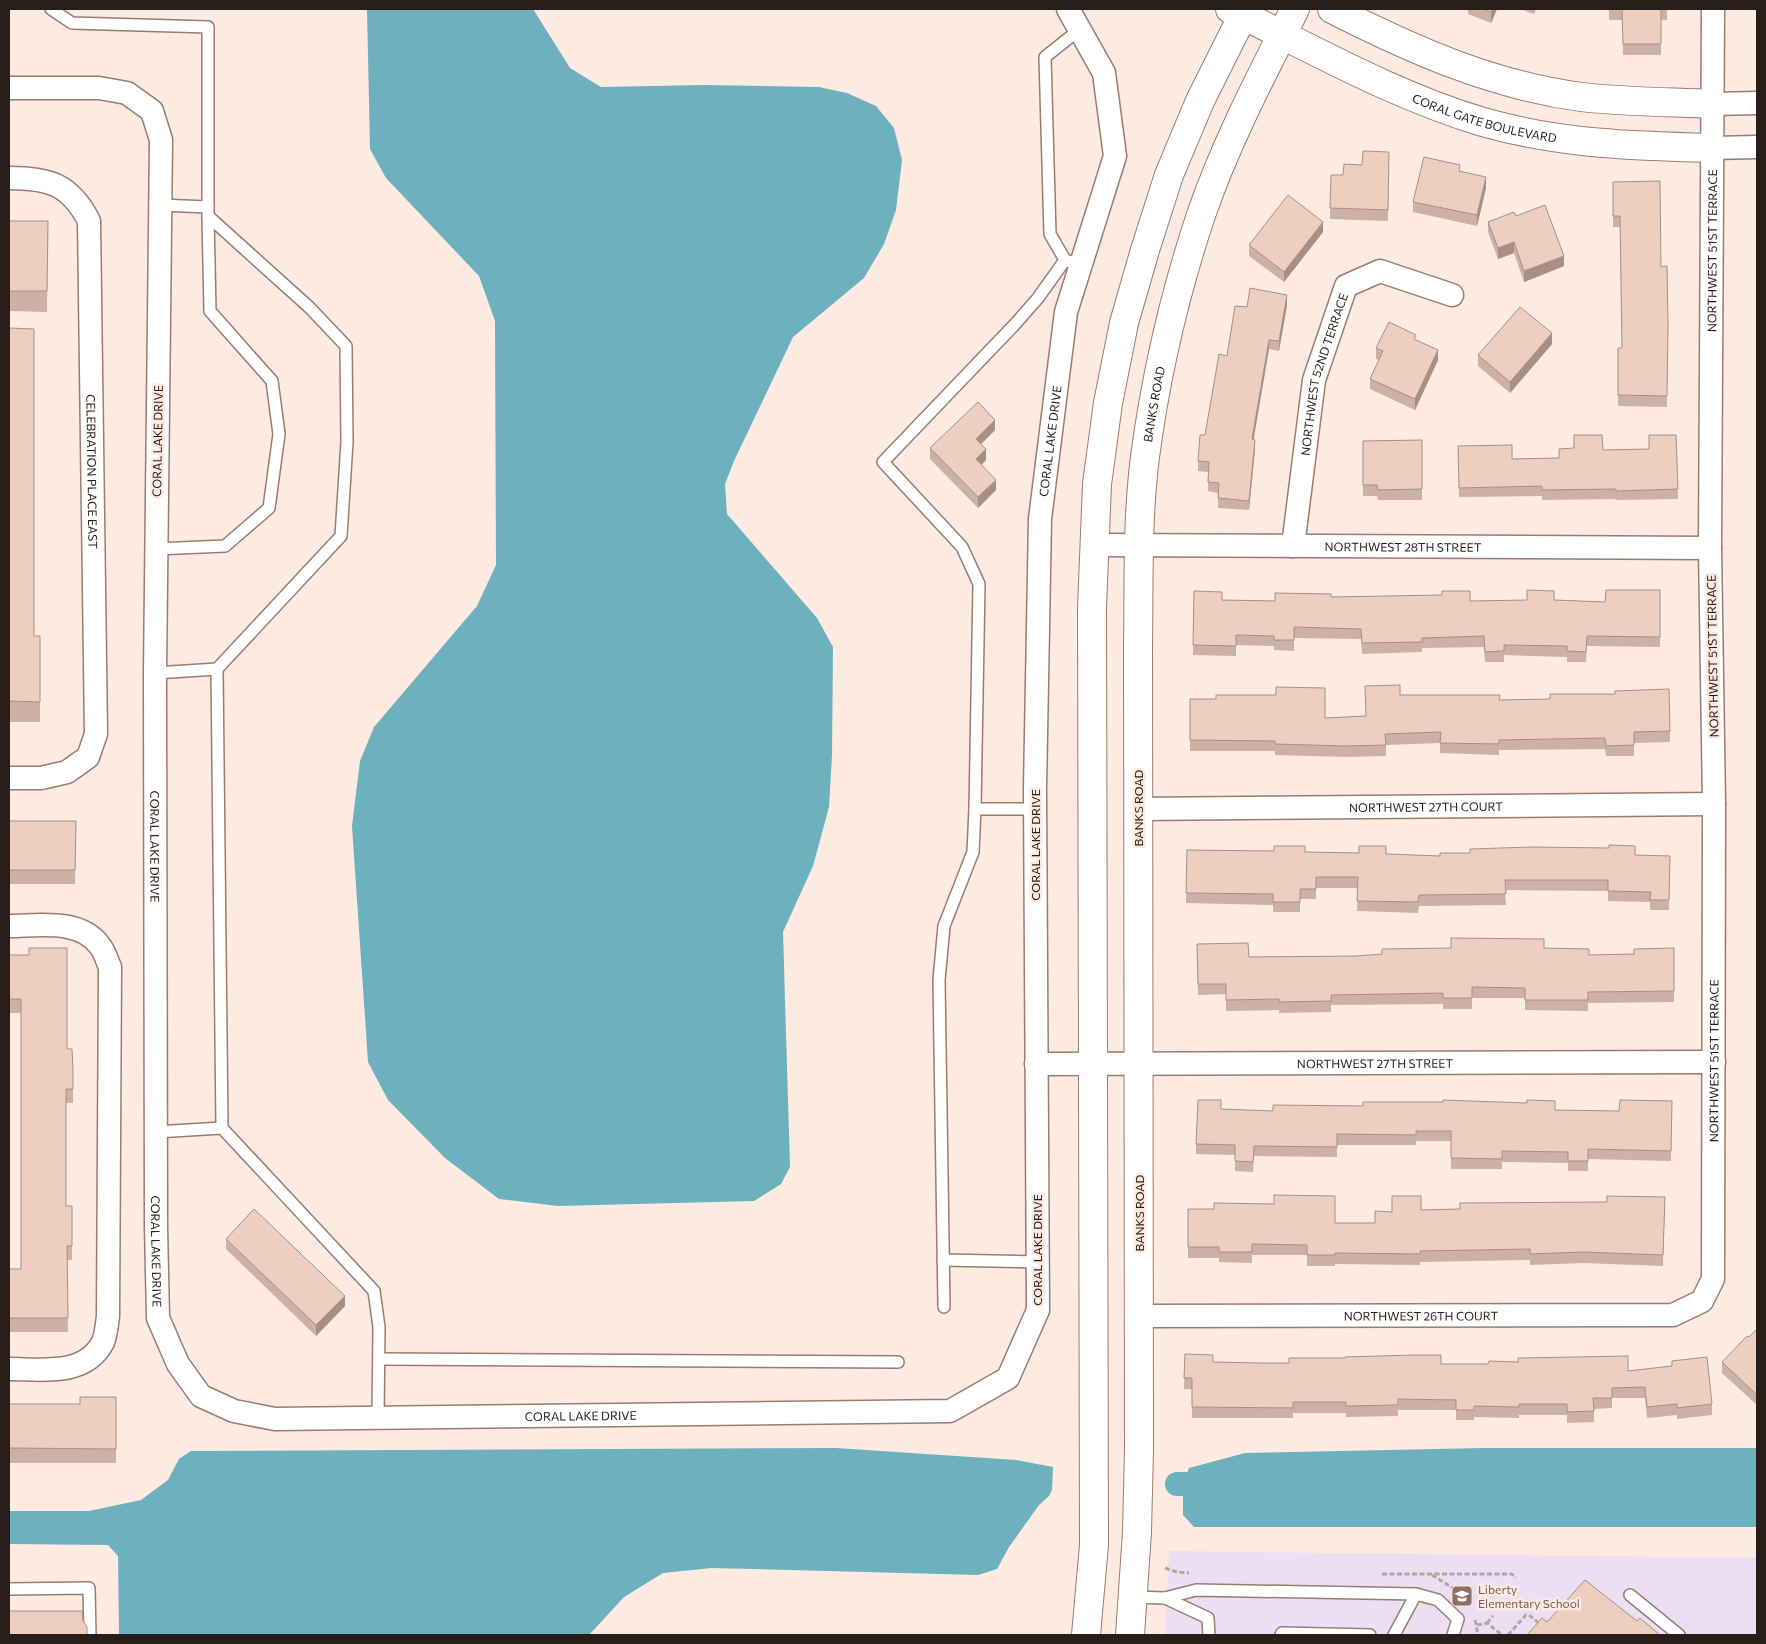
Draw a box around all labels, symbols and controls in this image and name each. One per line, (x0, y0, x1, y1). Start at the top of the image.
street label: CORAL GATE BOULEVARD (1410, 91, 1558, 145)
street label: NORTHWEST 51ST TERRACE (1704, 169, 1719, 332)
street label: NORTHWEST 52ND TERRACE (1297, 291, 1350, 456)
street label: BANKS ROAD (1140, 365, 1167, 443)
street label: CORAL LAKE DRIVE (149, 385, 165, 497)
street label: CORAL LAKE DRIVE (1036, 385, 1064, 497)
street label: CELEBRATION PLACE EAST (84, 394, 100, 549)
street label: NORTHWEST 28TH STREET (1325, 539, 1482, 554)
street label: NORTHWEST 51ST TERRACE (1704, 575, 1720, 737)
street label: BANKS ROAD (1131, 769, 1145, 846)
street label: CORAL LAKE DRIVE (1028, 789, 1042, 901)
street label: CORAL LAKE DRIVE (148, 790, 162, 902)
street label: NORTHWEST 27TH COURT (1349, 799, 1503, 814)
street label: NORTHWEST 51ST TERRACE (1706, 979, 1721, 1142)
street label: NORTHWEST 27TH STREET (1297, 1056, 1453, 1070)
street label: BANKS ROAD (1132, 1174, 1146, 1251)
street label: CORAL LAKE DRIVE (1030, 1194, 1044, 1306)
street label: CORAL LAKE DRIVE (149, 1195, 165, 1307)
street label: NORTHWEST 26TH COURT (1344, 1308, 1499, 1323)
street label: CORAL LAKE DRIVE (525, 1408, 637, 1423)
place label: Liberty Elementary School (1478, 1582, 1580, 1610)
school or university icon: Liberty Elementary School (1450, 1584, 1474, 1608)

